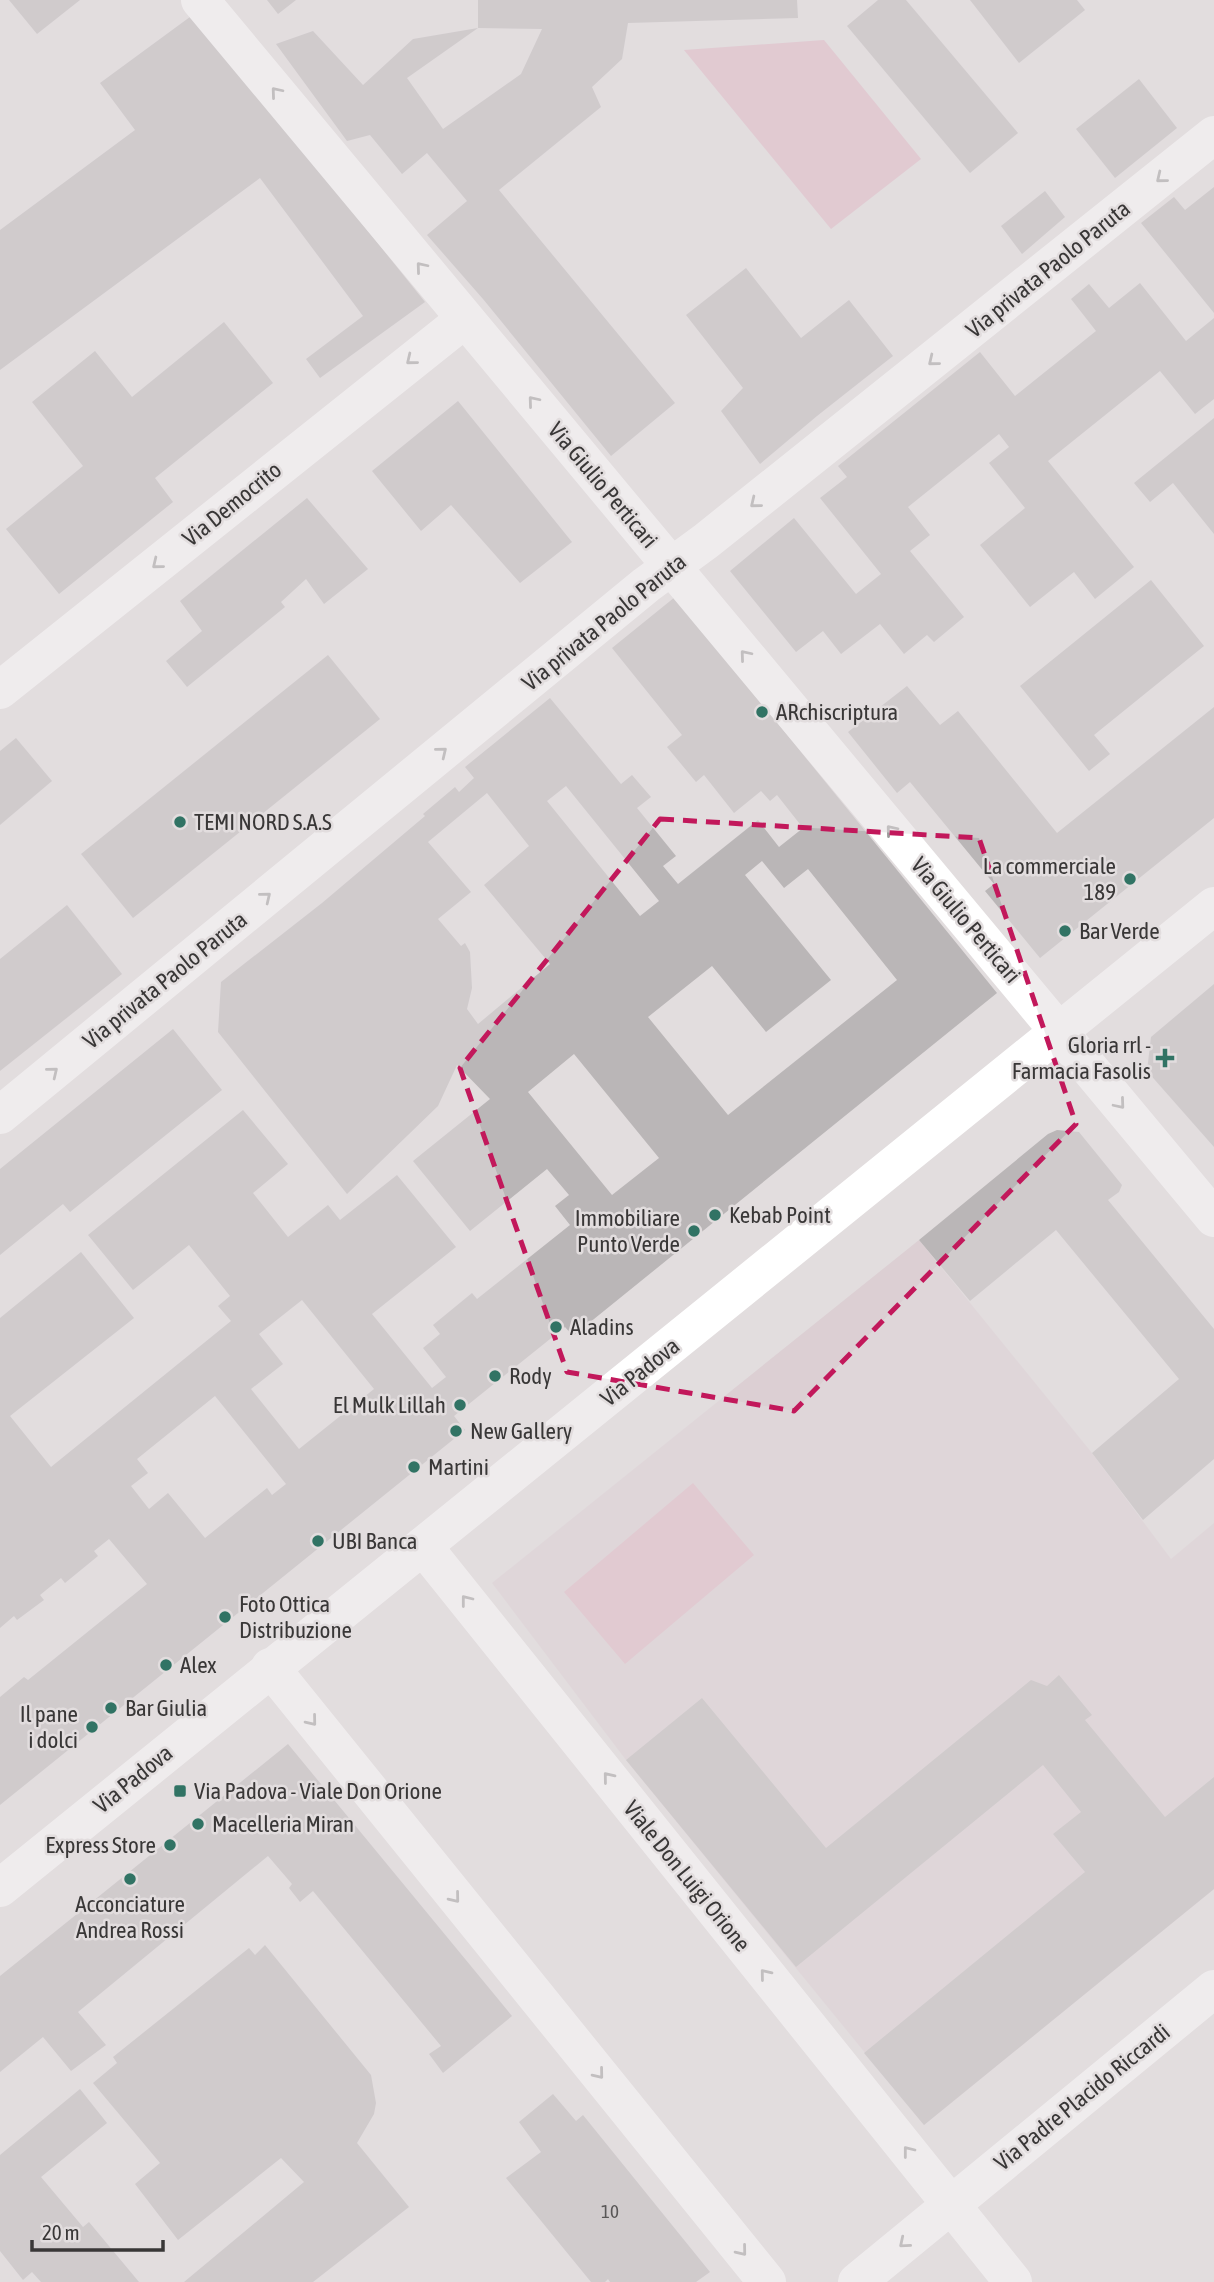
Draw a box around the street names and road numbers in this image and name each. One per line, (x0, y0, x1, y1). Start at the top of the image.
street label: Via privata Paolo Paruta (961, 195, 1135, 343)
street label: Via Giulio Perticari (543, 417, 663, 553)
street label: Via Democrito (178, 456, 286, 552)
street label: Via privata Paolo Paruta (517, 548, 691, 696)
street label: Via Giulio Perticari (906, 852, 1026, 988)
street label: Via privata Paolo Paruta (78, 906, 252, 1054)
street label: Via Padova (596, 1333, 684, 1411)
street label: Via Padova (89, 1740, 177, 1818)
street label: Viale Don Luigi Orione (618, 1795, 756, 1957)
street label: Via Padre Placido Riccardi (989, 2018, 1175, 2176)

